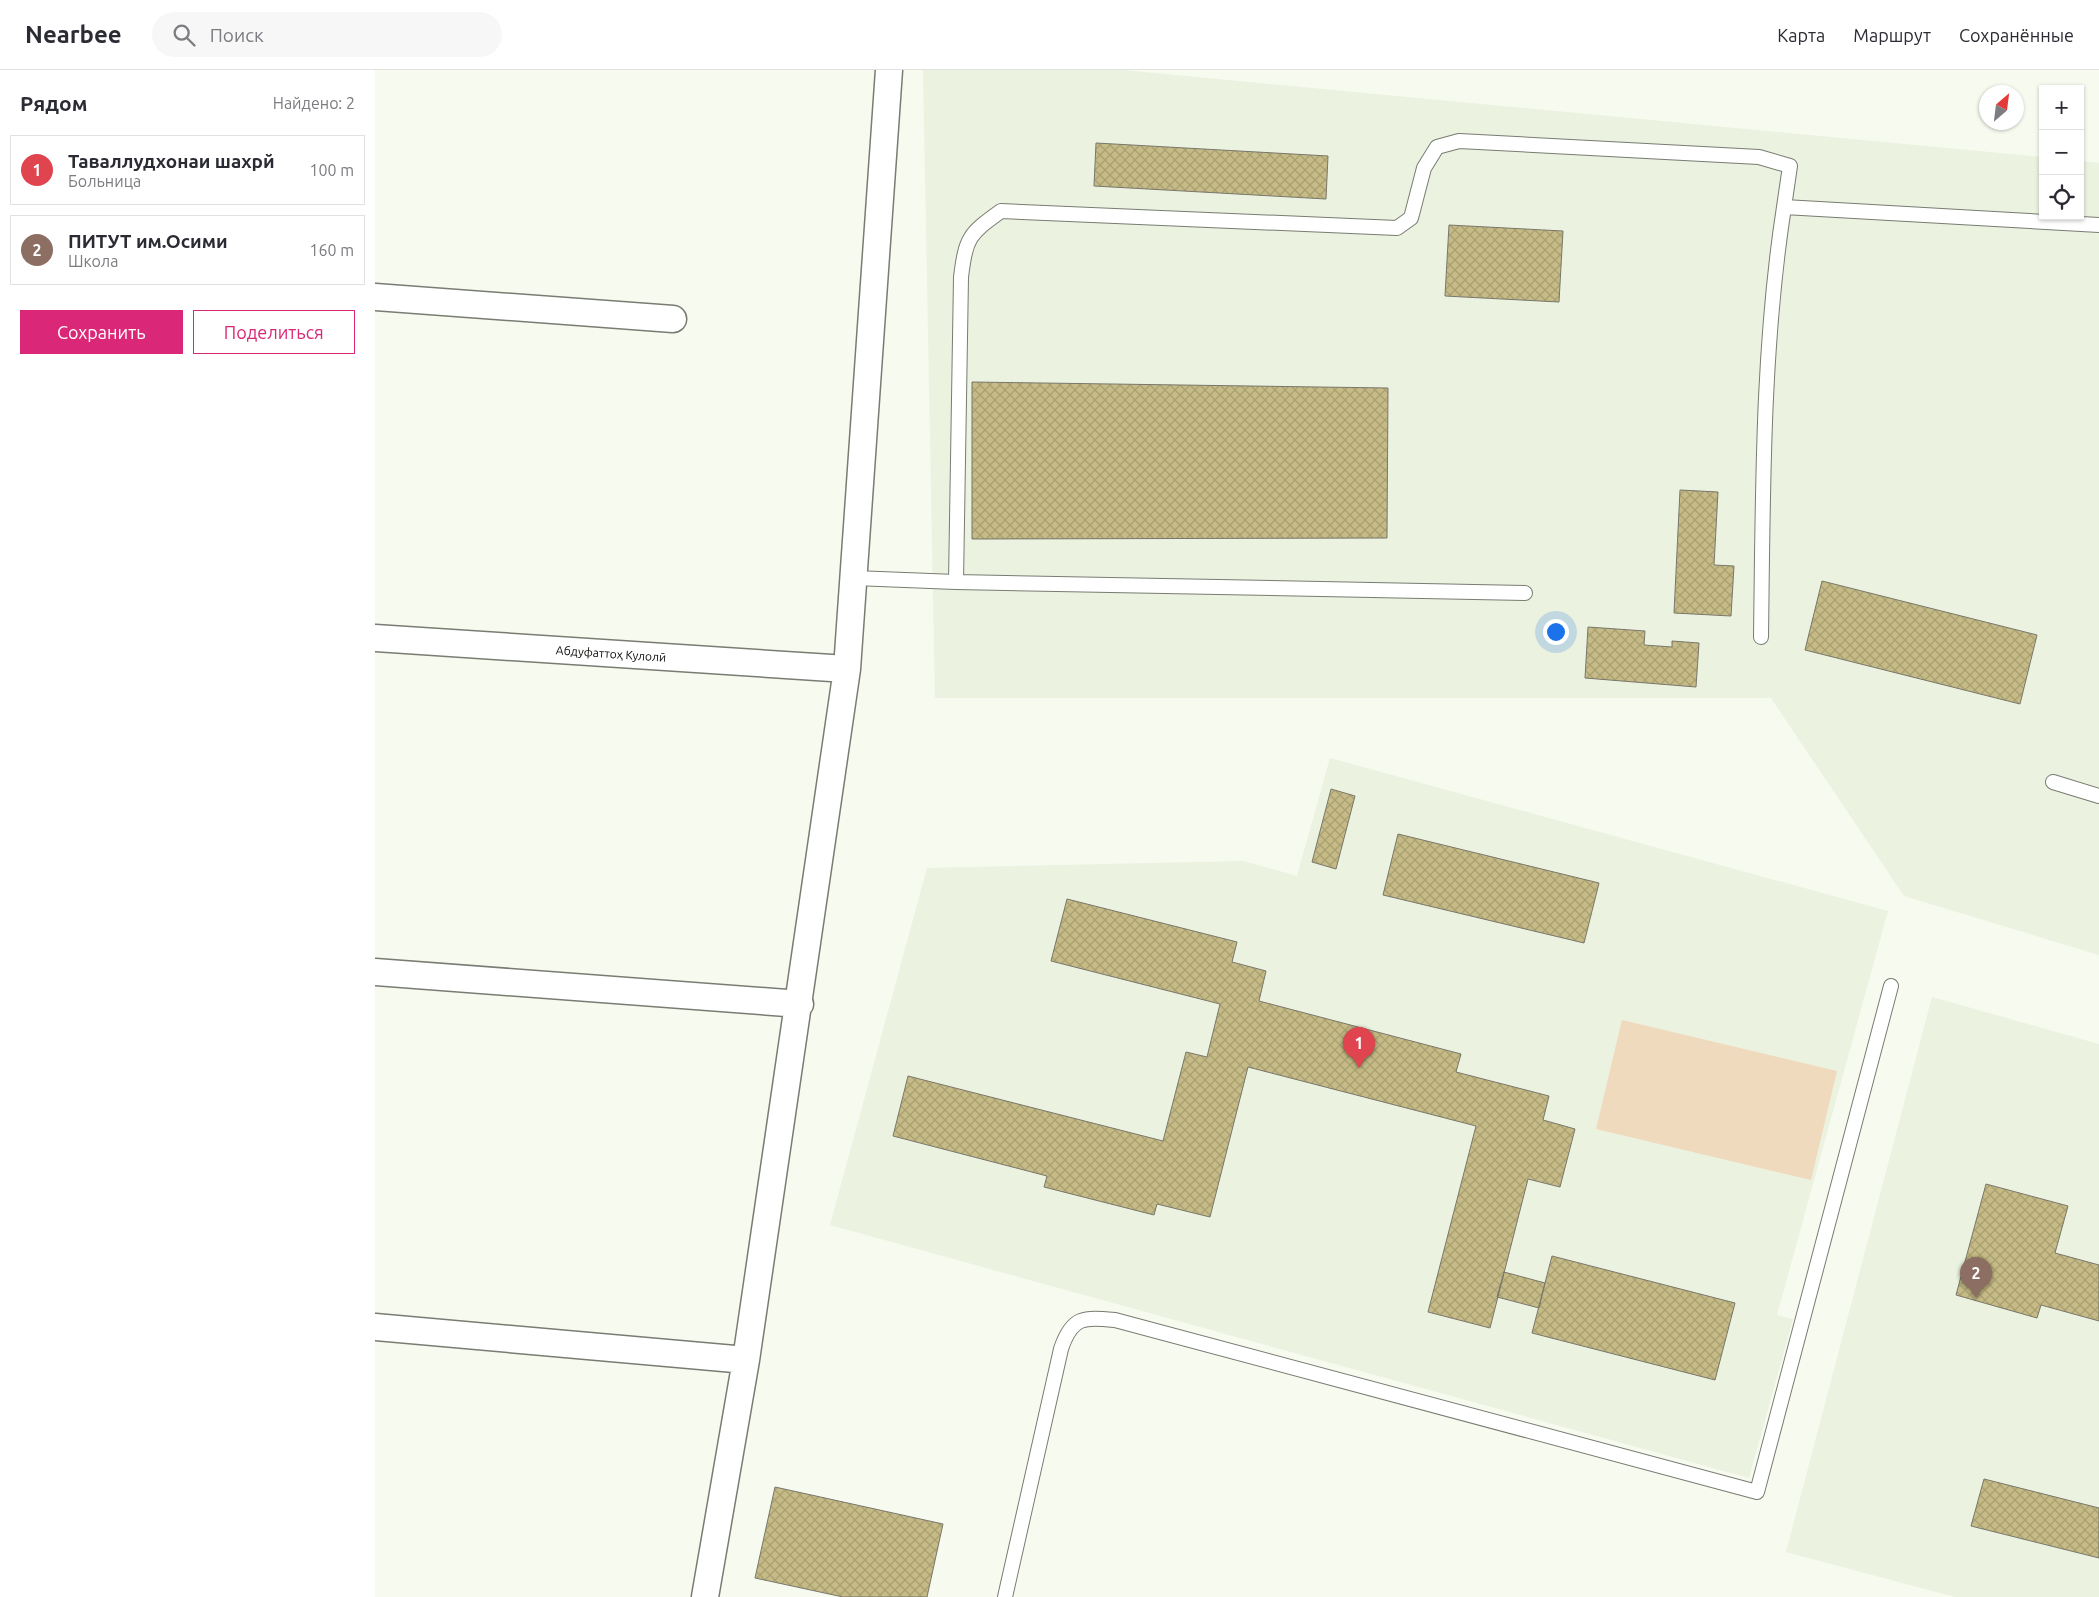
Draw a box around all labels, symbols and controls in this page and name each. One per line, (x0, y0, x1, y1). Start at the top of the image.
search box (152, 12, 502, 57)
text: Nearbee (25, 21, 122, 48)
icon: search (170, 21, 198, 49)
text: Поиск (210, 24, 264, 46)
text: Карта (1777, 25, 1825, 45)
text: Маршрут (1853, 25, 1931, 45)
text: Сохранённые (1959, 25, 2074, 45)
north arrow (1979, 85, 2024, 130)
map controls (2039, 85, 2084, 220)
button: + (2039, 85, 2084, 130)
text: Рядом (20, 91, 88, 115)
text: Найдено: 2 (273, 94, 355, 112)
button: − (2039, 130, 2084, 175)
text: Таваллудхонаи шахрй (68, 150, 275, 172)
text: 1 (32, 161, 42, 179)
text: 100 m (309, 161, 354, 179)
text: Больница (68, 172, 141, 190)
button: locate (2039, 175, 2084, 220)
text: ПИТУТ им.Осими (68, 230, 228, 252)
text: 2 (32, 241, 42, 259)
text: 160 m (309, 241, 354, 259)
text: Школа (68, 252, 118, 270)
button: Сохранить (20, 310, 183, 354)
button: Поделиться (193, 310, 355, 354)
your location (1543, 619, 1569, 645)
street label: Абдуфаттоҳ Кулолӣ (555, 643, 667, 664)
pin: 1 (1343, 1027, 1375, 1068)
pin: 2 (1960, 1257, 1992, 1298)

